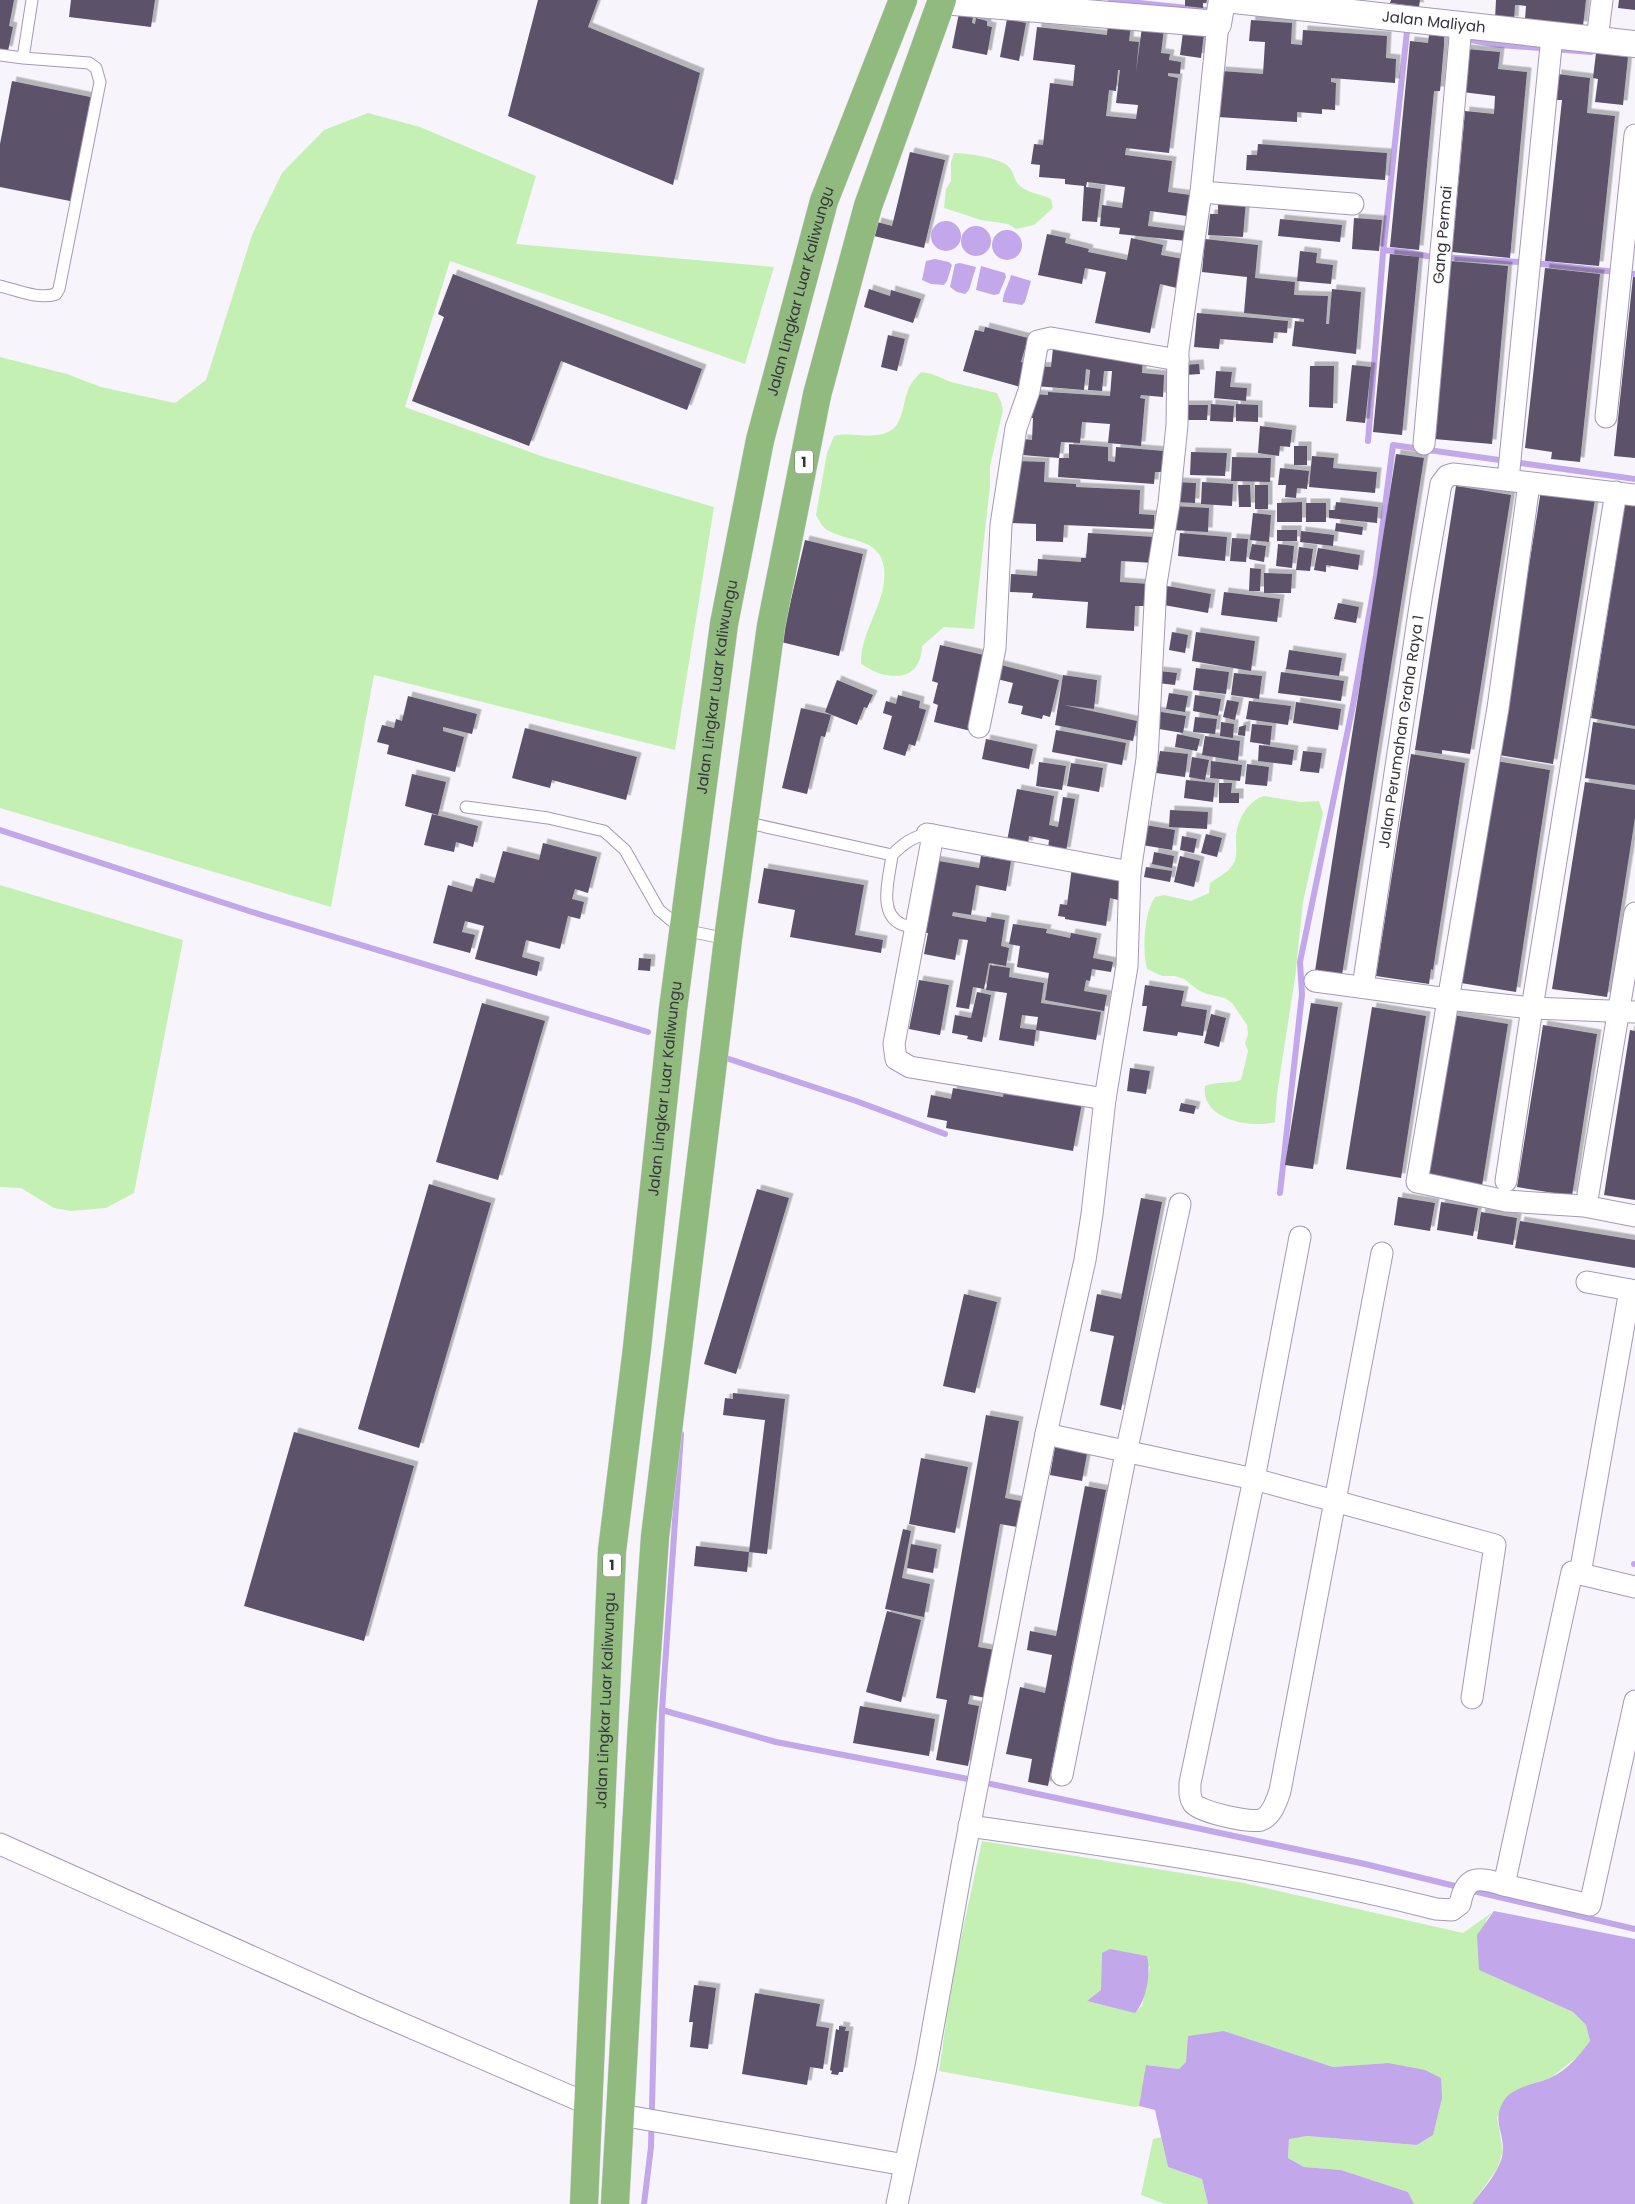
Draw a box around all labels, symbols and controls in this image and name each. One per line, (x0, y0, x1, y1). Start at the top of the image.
street label: Jalan Maliyah (1381, 5, 1487, 38)
street label: Jalan Lingkar Luar Kaliwungu (761, 183, 839, 398)
street label: Gang Permai (1427, 185, 1457, 285)
road number: 1 (795, 451, 813, 474)
street label: Jalan Lingkar Luar Kaliwungu (691, 578, 742, 796)
street label: Jalan Perumahan Graha Raya 1 (1373, 614, 1429, 850)
street label: Jalan Lingkar Luar Kaliwungu (642, 979, 687, 1197)
road number: 1 (603, 1554, 621, 1576)
street label: Jalan Lingkar Luar Kaliwungu (590, 1592, 620, 1809)

